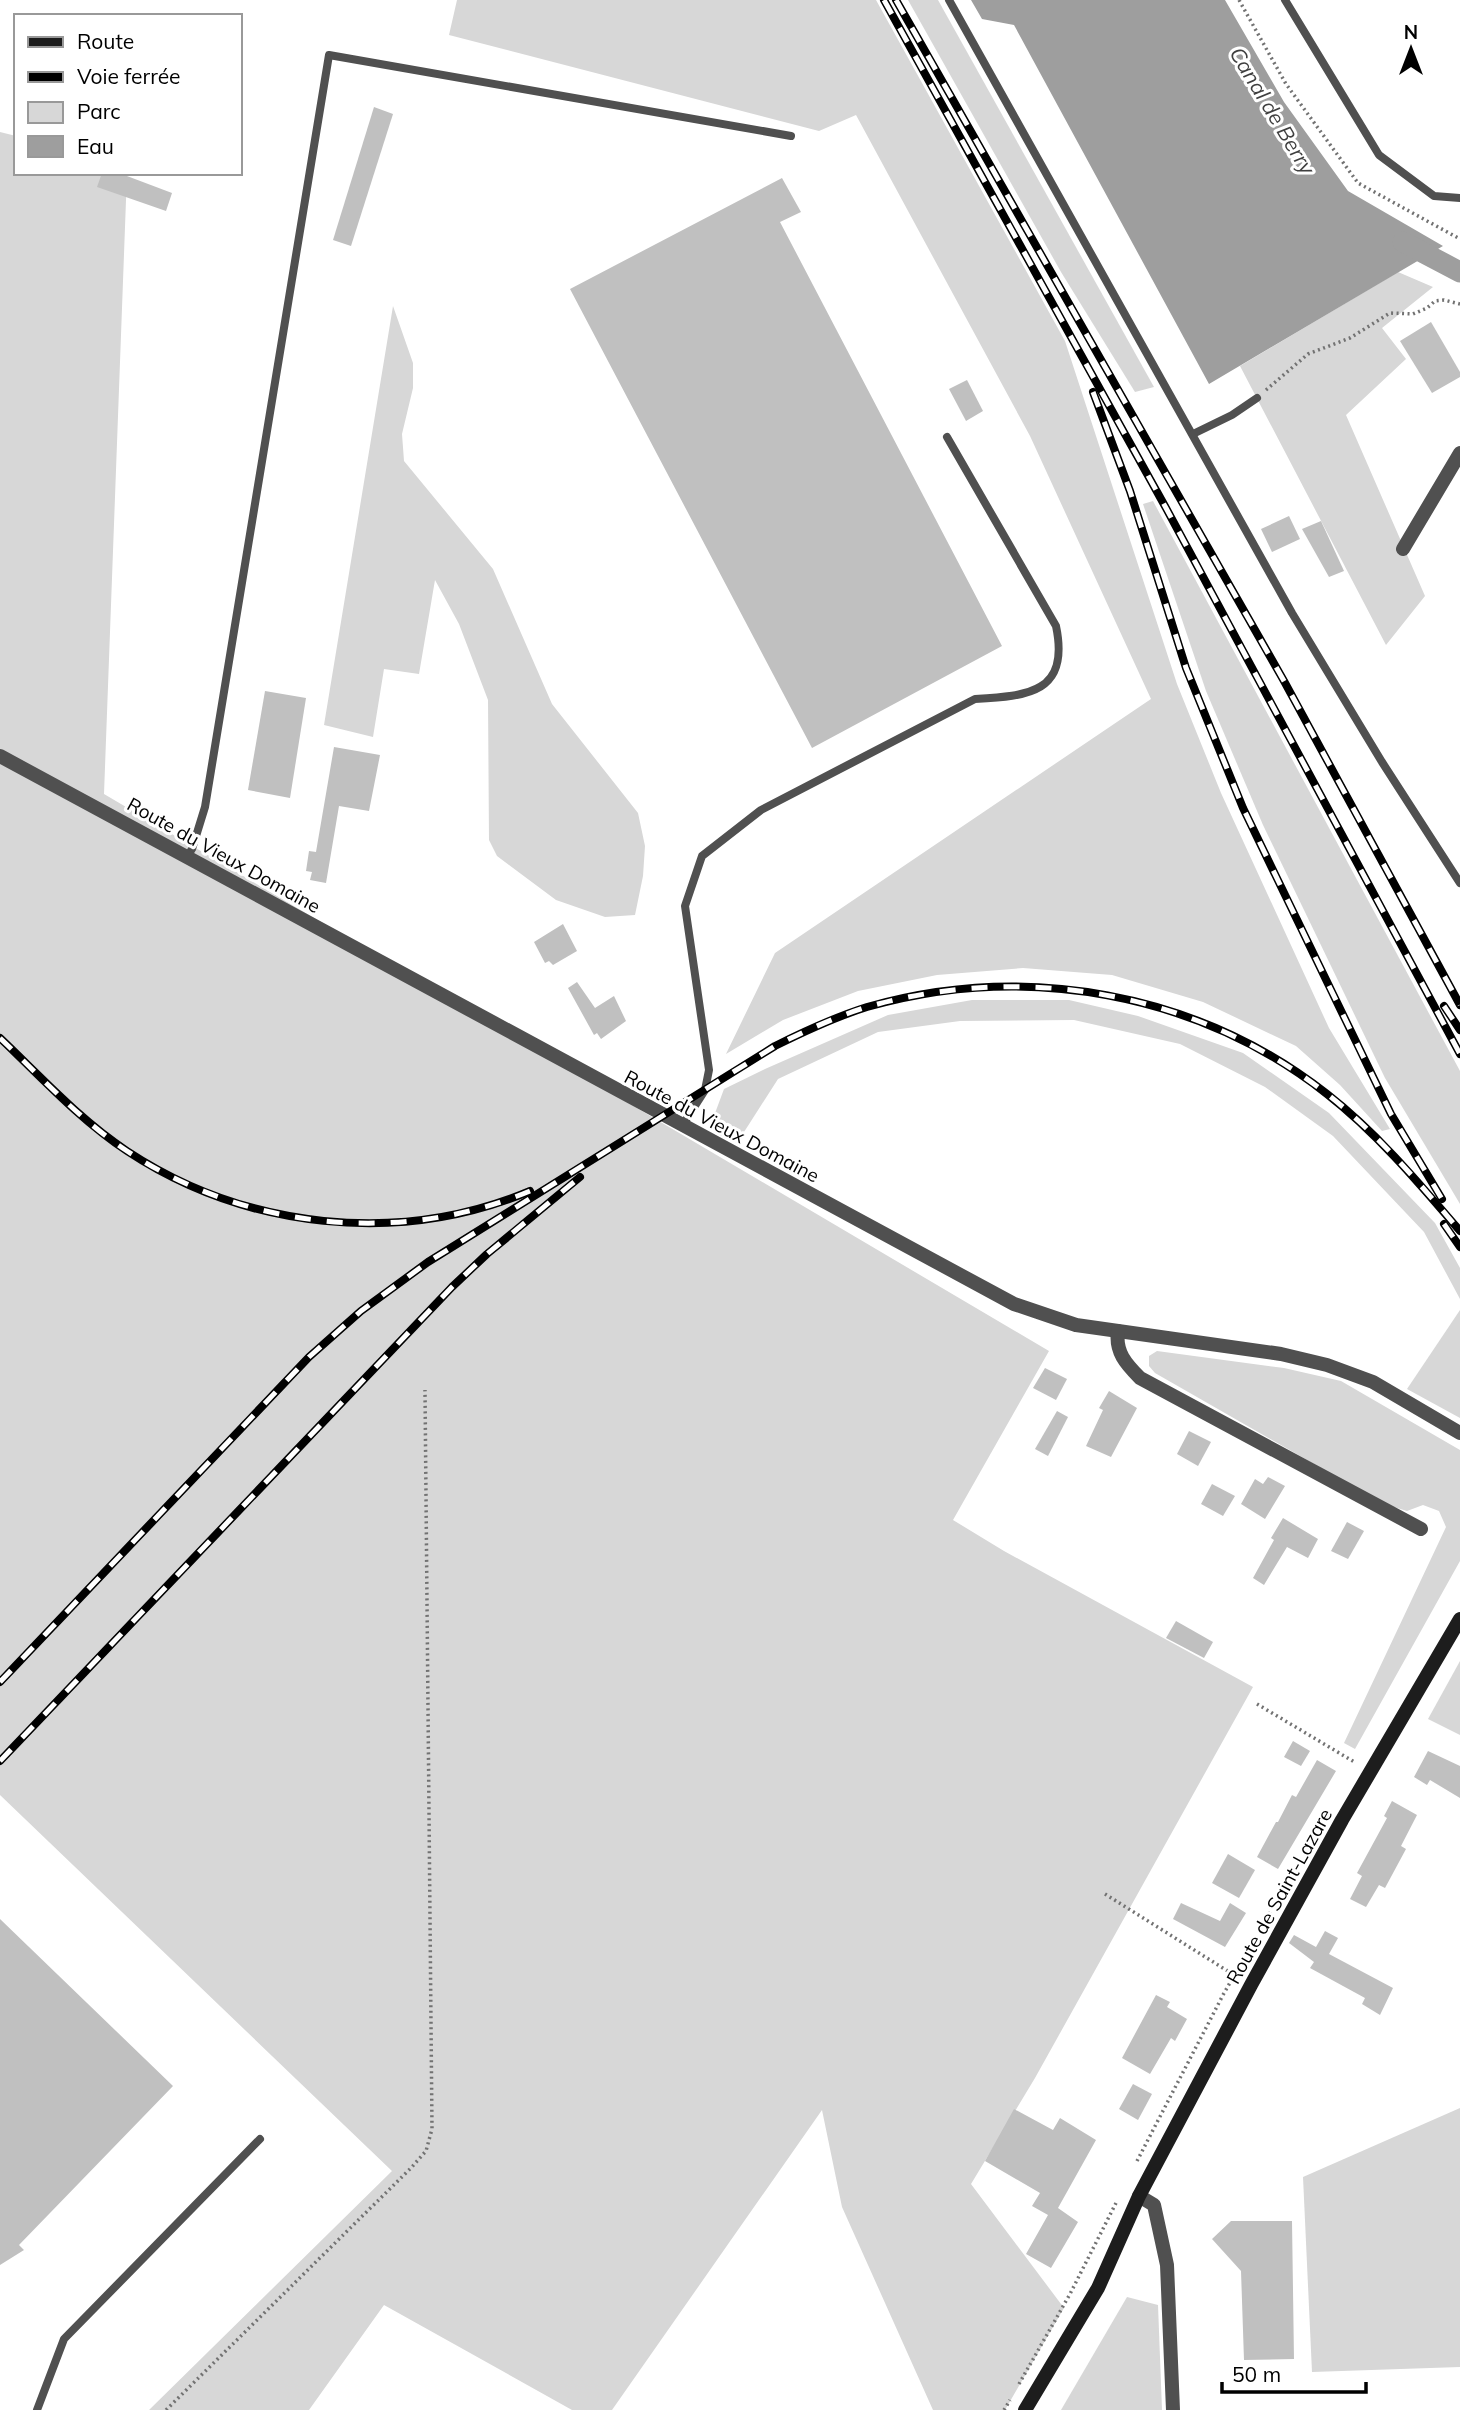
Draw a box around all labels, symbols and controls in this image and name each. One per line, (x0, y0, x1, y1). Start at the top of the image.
legend (14, 14, 242, 175)
north arrow (1376, 14, 1446, 84)
text: N (1404, 20, 1418, 44)
text: Route (77, 28, 134, 54)
water label: Canal de Berry (1225, 42, 1322, 180)
text: Voie ferrée (77, 63, 181, 89)
text: Parc (77, 98, 121, 124)
text: Eau (77, 133, 114, 159)
street label: Route du Vieux Domaine (123, 792, 325, 918)
street label: Route du Vieux Domaine (620, 1064, 824, 1188)
street label: Route de Saint-Lazare (1221, 1804, 1337, 1988)
scale bar (1222, 2350, 1366, 2394)
text: 50 m (1232, 2361, 1281, 2387)

